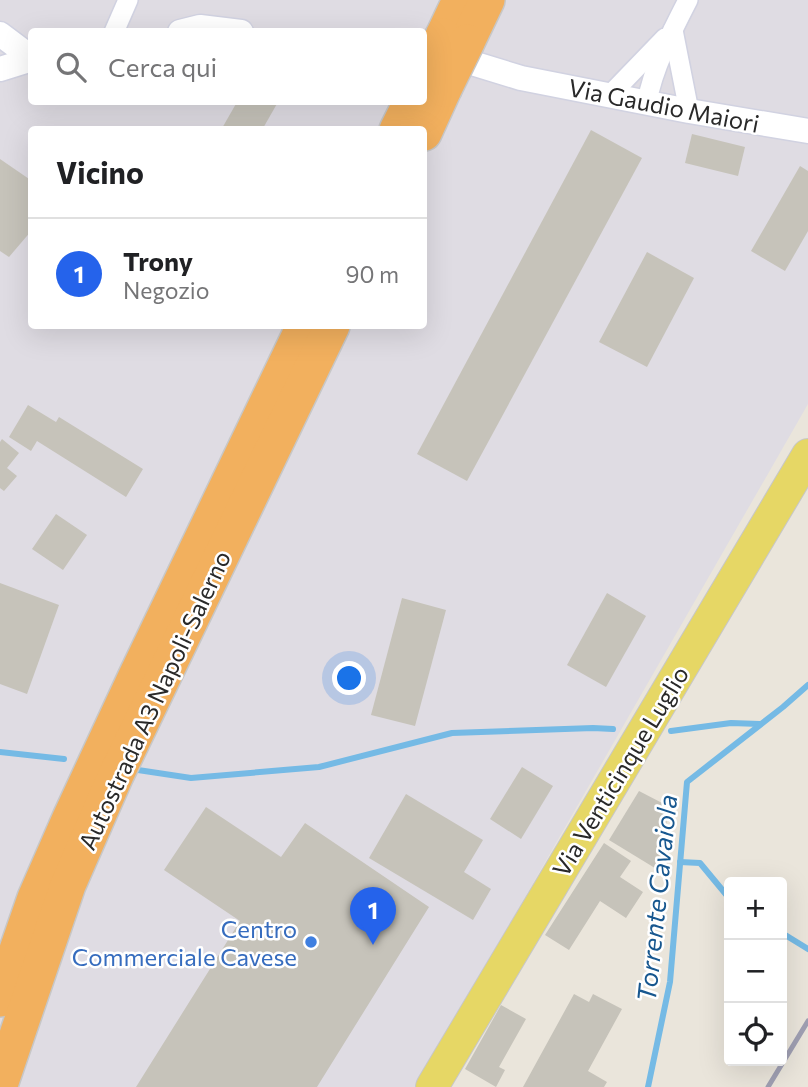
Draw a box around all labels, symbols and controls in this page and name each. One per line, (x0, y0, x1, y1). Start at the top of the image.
search box (28, 28, 427, 105)
icon: search (52, 48, 90, 86)
text: Cerca qui (108, 51, 217, 82)
street label: Via Gaudio Maiori (566, 72, 762, 138)
text: Vicino (56, 153, 144, 190)
text: Trony (123, 245, 193, 276)
text: 1 (74, 260, 84, 288)
text: 90 m (346, 260, 399, 288)
text: Negozio (123, 276, 210, 304)
street label: Autostrada A3 Napoli-Salerno (72, 546, 236, 854)
your location (332, 661, 366, 695)
street label: Via Venticinque Luglio (546, 661, 694, 881)
water label: Torrente Cavaiola (630, 793, 682, 1003)
map controls (724, 877, 787, 1066)
button: + (724, 877, 787, 940)
pin: 1 (350, 887, 396, 945)
place label: Centro Commerciale Cavese (72, 914, 297, 971)
marker: Centro Commerciale Cavese (303, 934, 319, 950)
button: − (724, 940, 787, 1003)
button: locate (724, 1003, 787, 1066)

